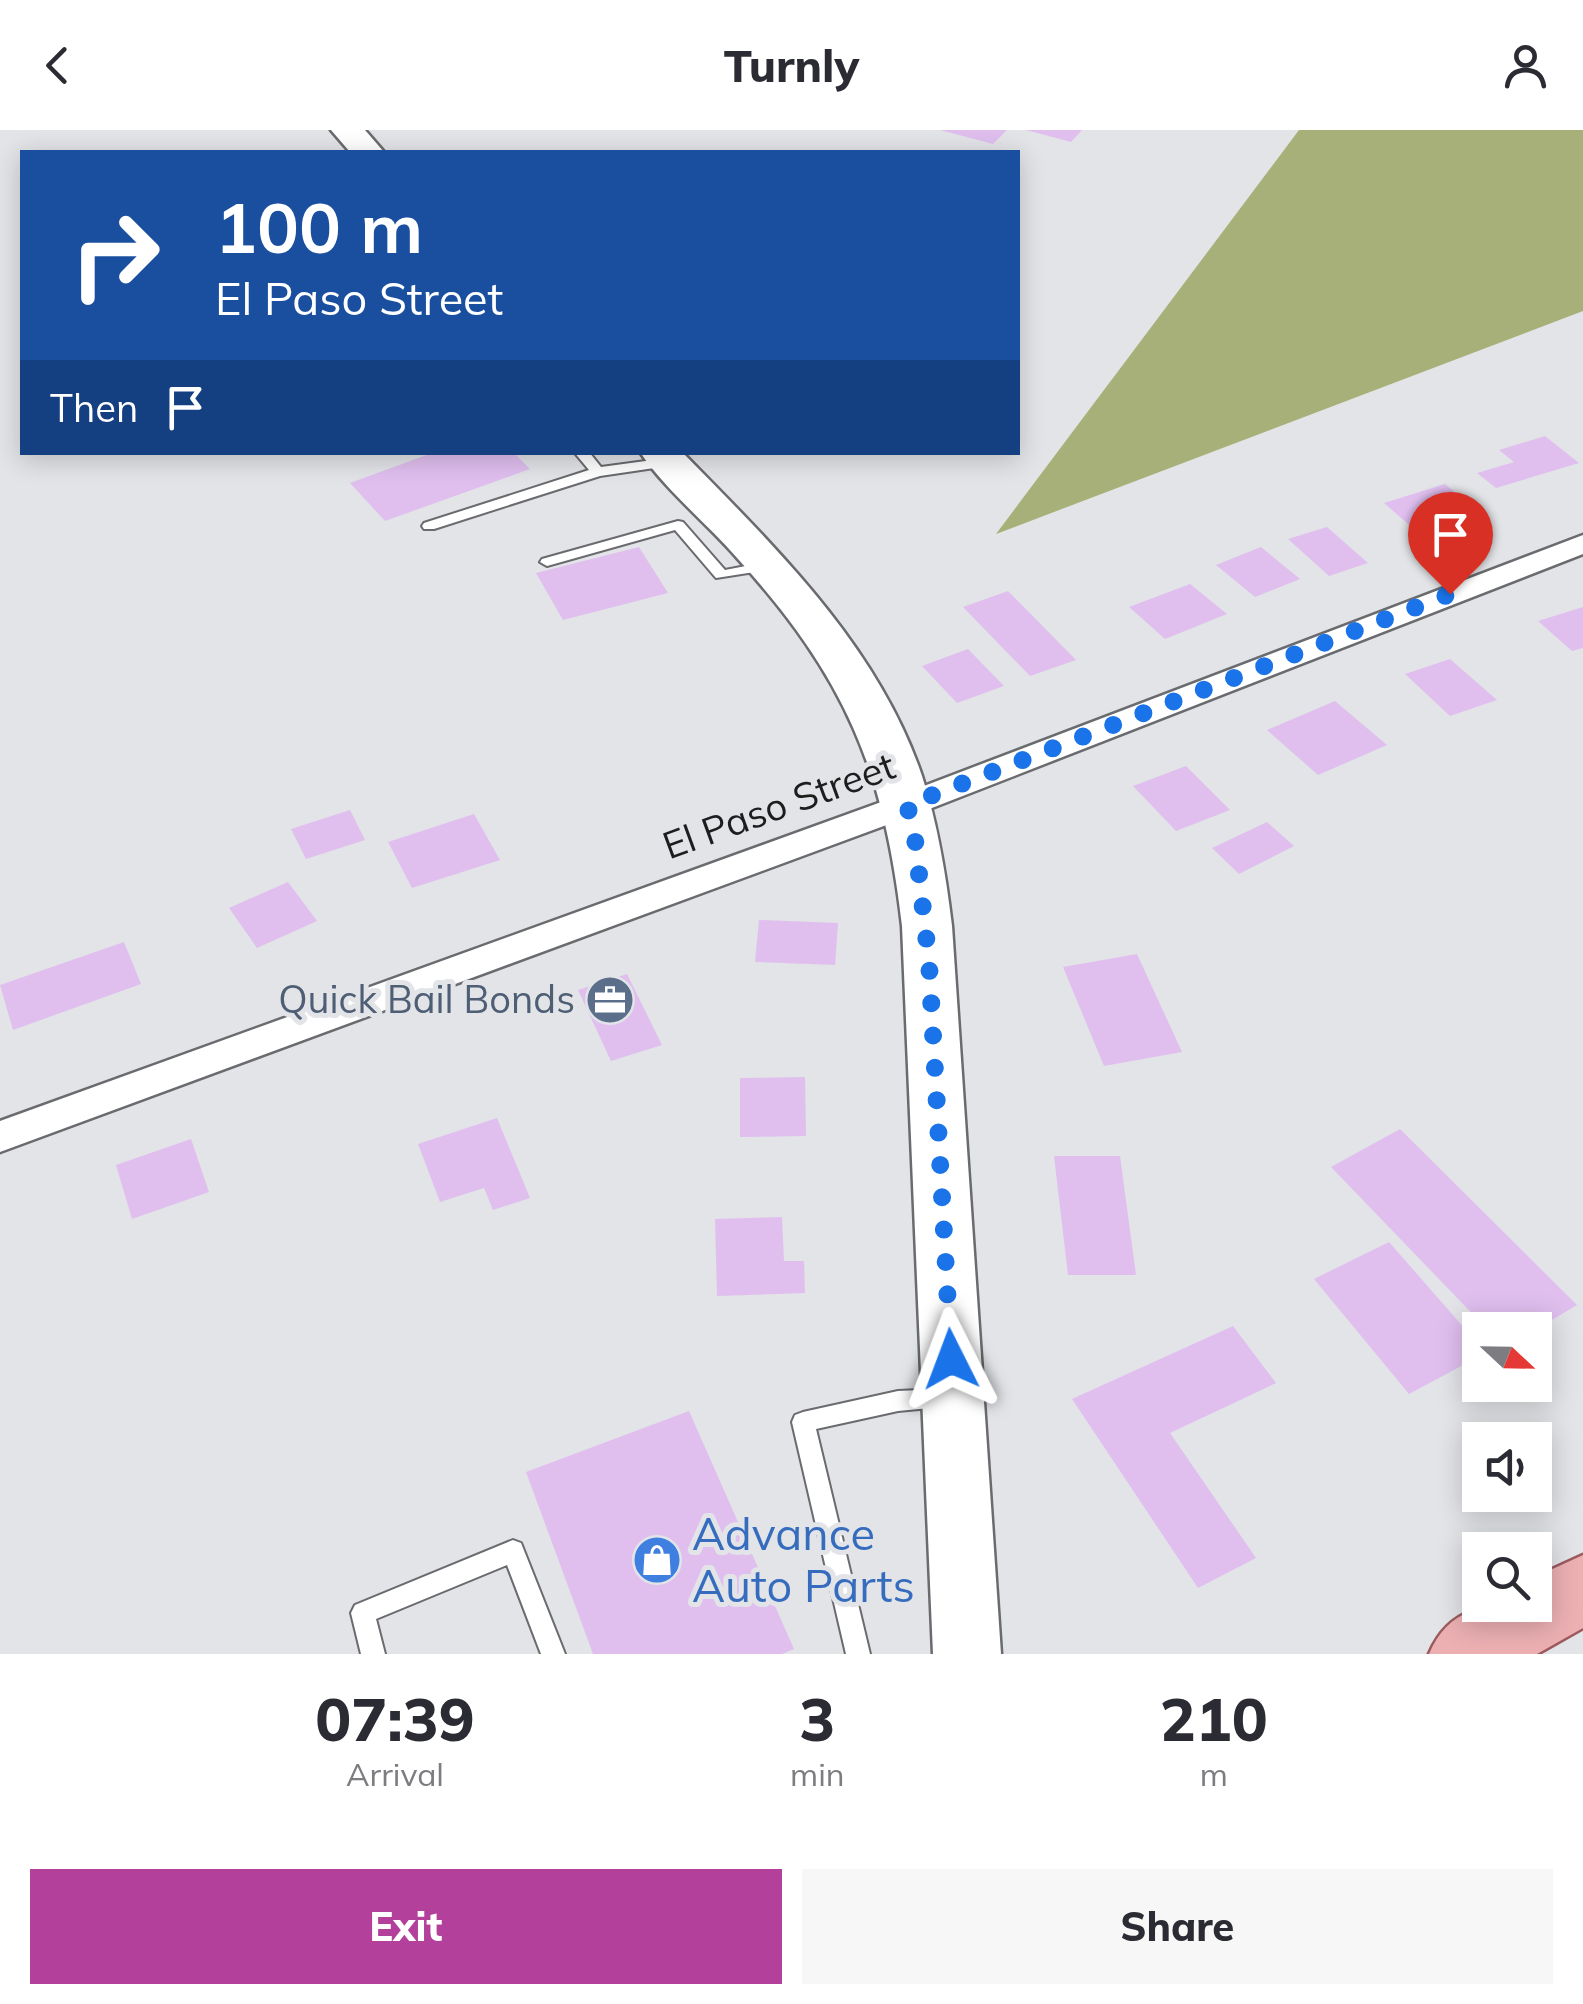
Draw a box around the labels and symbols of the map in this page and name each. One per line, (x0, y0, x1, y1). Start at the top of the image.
pin (1408, 492, 1493, 595)
street label: El Paso Street (656, 741, 901, 869)
office icon: Quick Bail Bonds (584, 974, 636, 1026)
place label: Quick Bail Bonds (278, 975, 575, 1023)
position arrow (899, 1307, 1003, 1411)
north arrow (1462, 1312, 1552, 1402)
place label: Advance Auto Parts (692, 1505, 915, 1613)
shop icon: Advance Auto Parts (631, 1534, 683, 1586)

